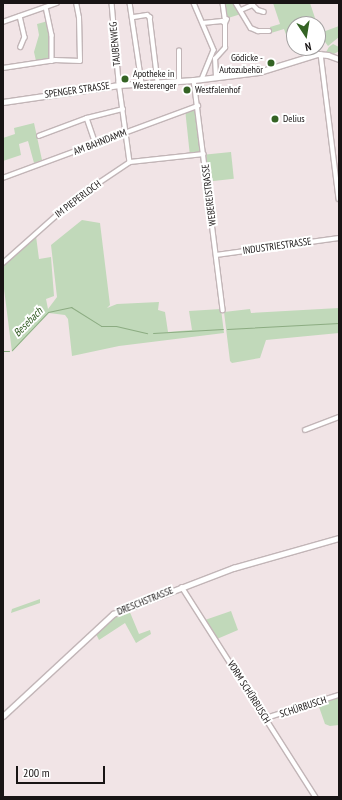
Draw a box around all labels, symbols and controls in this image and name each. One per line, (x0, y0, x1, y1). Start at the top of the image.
north arrow (286, 16, 326, 56)
street label: TAUBENWEG (107, 21, 123, 67)
text: N (304, 39, 313, 54)
place label: Gödicke - Autozubehör (219, 51, 263, 74)
marker: Gödicke - Autozubehör (266, 58, 276, 68)
place label: Apotheke in Westerenger (133, 67, 176, 90)
marker: Apotheke in Westerenger (120, 74, 130, 84)
street label: SPENGER STRASSE (44, 80, 110, 100)
place label: Westfalenhof (195, 84, 240, 96)
marker: Westfalenhof (182, 85, 192, 95)
place label: Delius (283, 113, 305, 125)
marker: Delius (270, 114, 280, 124)
street label: AM BAHNDAMM (72, 126, 128, 158)
street label: WEBEREISTRASSE (199, 163, 219, 227)
street label: IM PIEPERLOCH (53, 178, 103, 220)
street label: INDUSTRIESTRASSE (242, 235, 312, 257)
water label: Besebach (11, 305, 45, 339)
street label: DRESCHSTRASSE (115, 584, 175, 618)
street label: VORM SCHÜRBUSCH (225, 658, 273, 726)
street label: SCHÜRBUSCH (278, 694, 328, 720)
scale bar (18, 758, 107, 784)
text: 200 m (23, 765, 50, 780)

